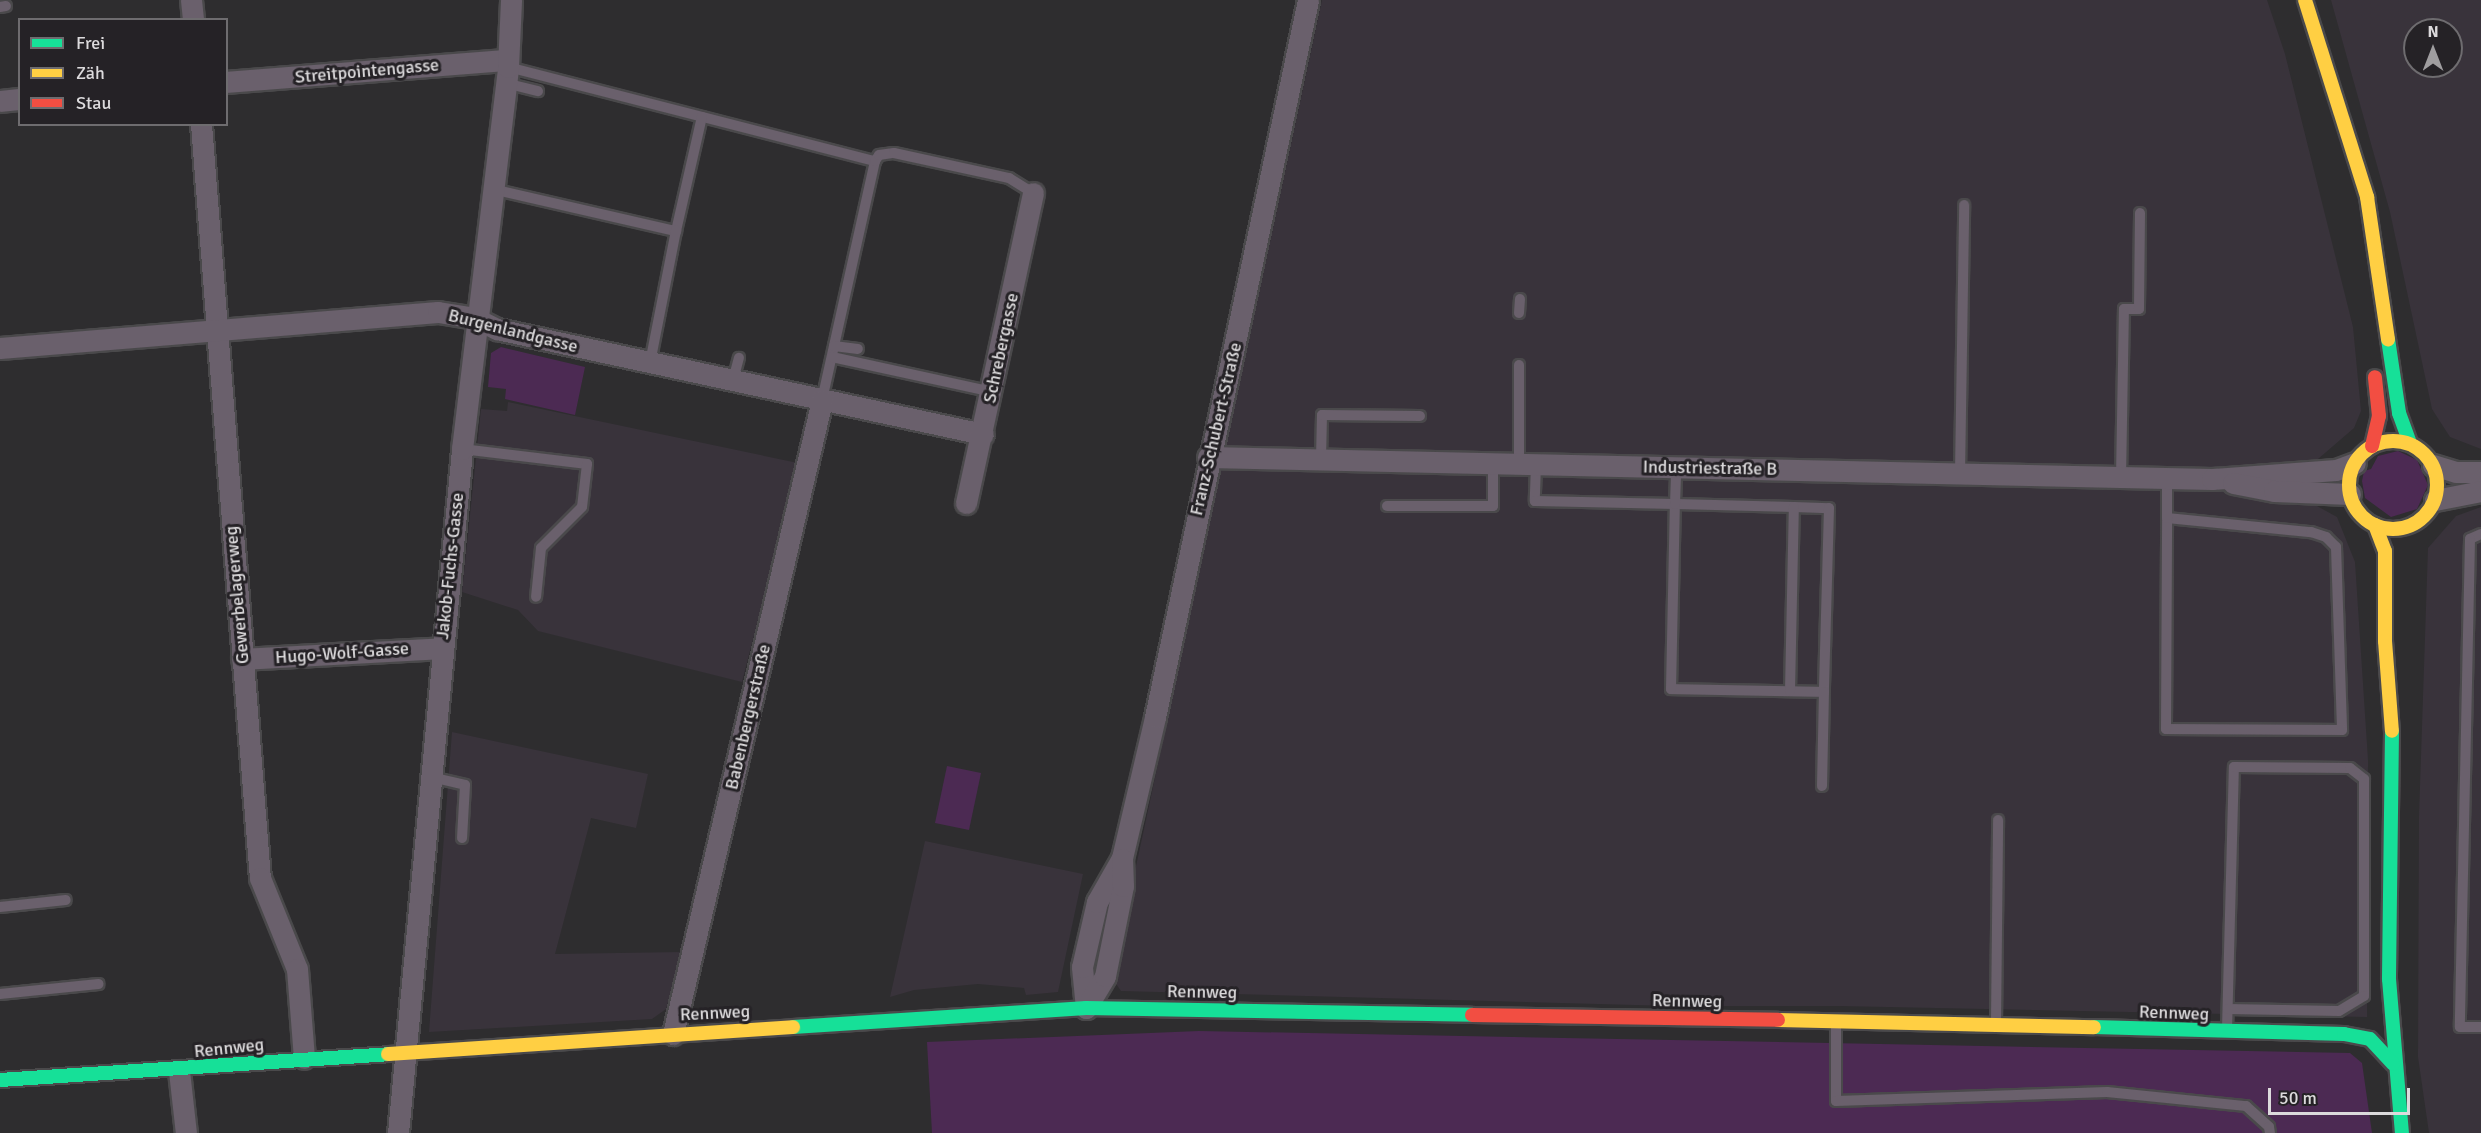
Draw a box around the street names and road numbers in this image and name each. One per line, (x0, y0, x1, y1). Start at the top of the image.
street label: Streitpointengasse (294, 54, 440, 88)
street label: Schrebergasse (979, 291, 1023, 405)
street label: Burgenlandgasse (446, 304, 580, 358)
street label: Franz-Schubert-Straße (1186, 340, 1246, 518)
street label: Industriestraße B (1643, 456, 1777, 480)
street label: Jakob-Fuchs-Gasse (432, 492, 468, 640)
street label: Gewerbelagerweg (220, 525, 254, 665)
street label: Hugo-Wolf-Gasse (274, 638, 410, 668)
street label: Babenbergerstraße (721, 642, 775, 792)
street label: Rennweg (1167, 981, 1237, 1003)
street label: Rennweg (1652, 990, 1722, 1012)
street label: Rennweg (679, 1000, 751, 1026)
street label: Rennweg (2139, 1001, 2209, 1025)
street label: Rennweg (193, 1034, 265, 1062)

